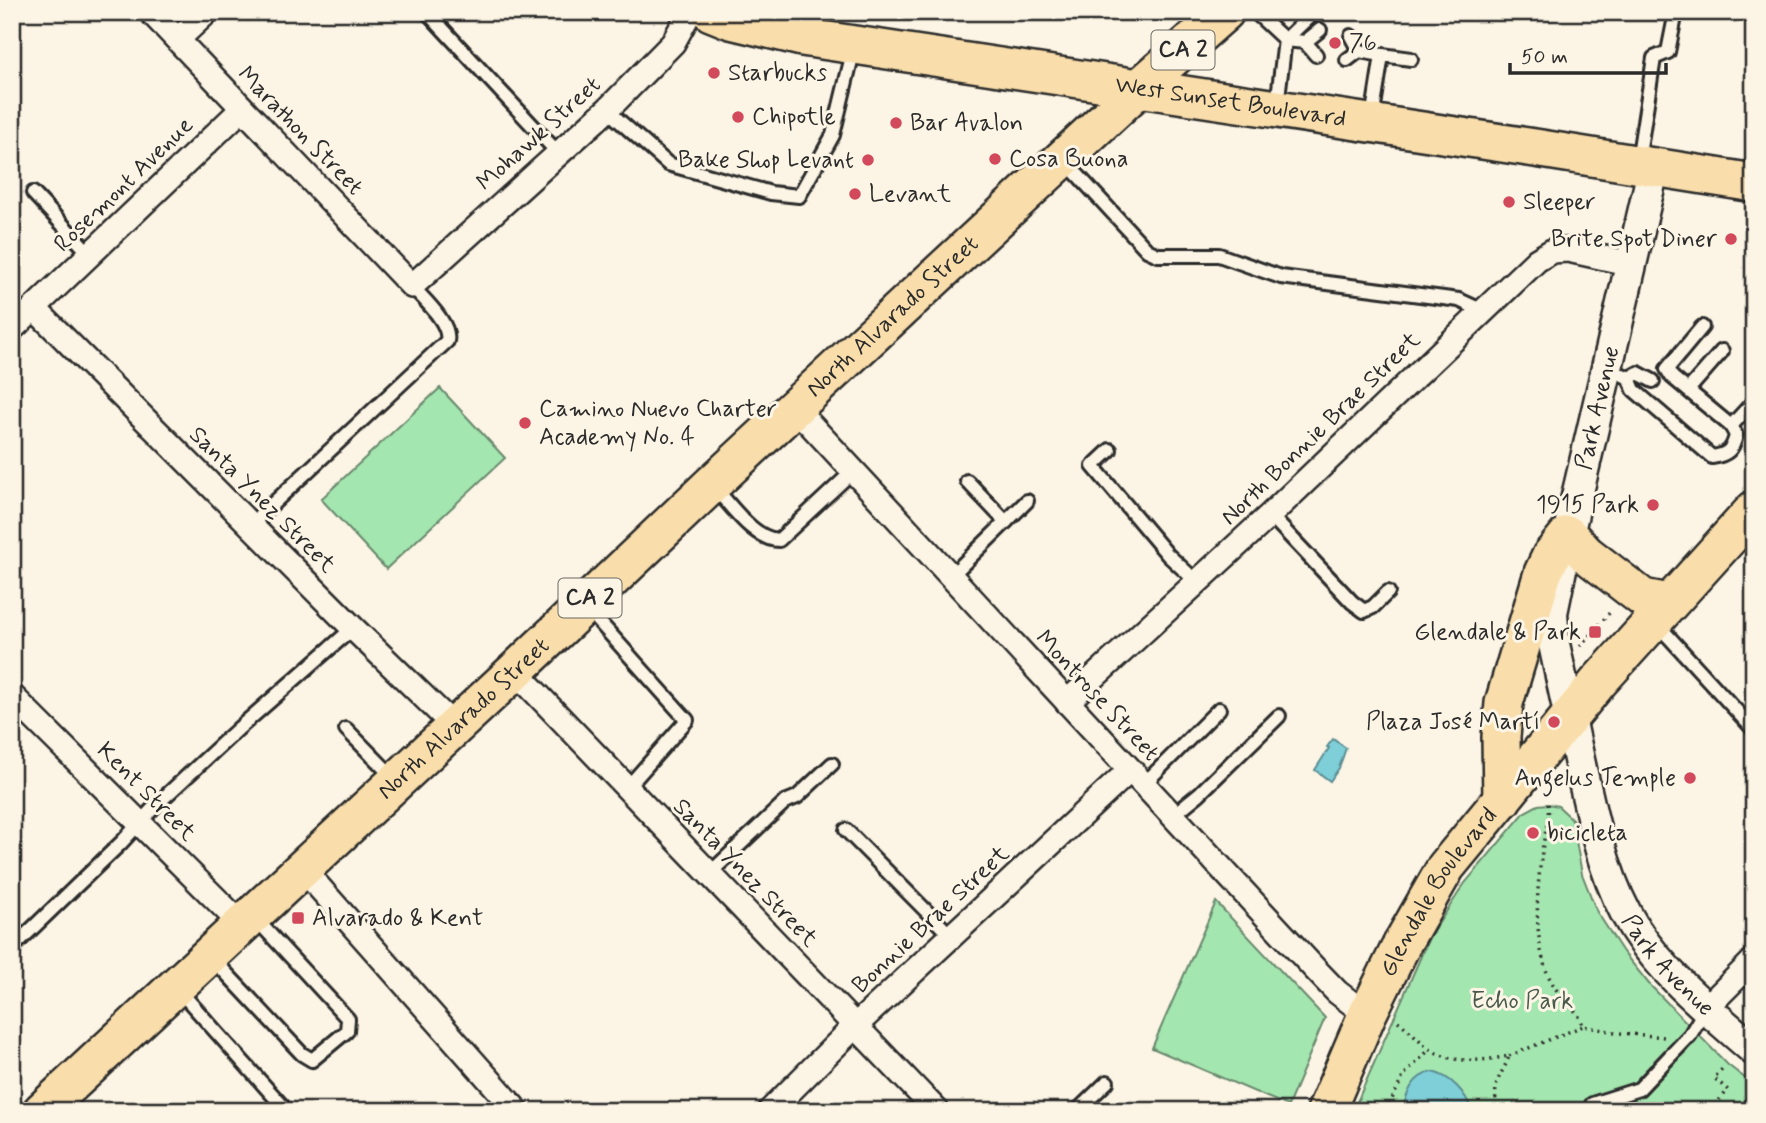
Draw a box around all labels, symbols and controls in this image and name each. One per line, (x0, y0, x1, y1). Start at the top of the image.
place label: 76 (1349, 28, 1377, 59)
road number: CA 2 (1152, 31, 1214, 70)
scale bar (1510, 32, 1666, 76)
marker: 76 (1327, 35, 1343, 51)
text: 50 m (1521, 43, 1568, 71)
place label: Starbucks (728, 58, 827, 89)
street label: Marathon Street (230, 60, 370, 202)
marker: Starbucks (706, 65, 722, 81)
street label: West Sunset Boulevard (1113, 69, 1348, 135)
street label: Mohawk Street (470, 70, 608, 198)
place label: Chipotle (752, 102, 836, 133)
place label: Bar Avalon (910, 108, 1023, 139)
marker: Chipotle (730, 109, 746, 125)
street label: Rosemont Avenue (48, 110, 200, 259)
marker: Bar Avalon (888, 115, 904, 131)
place label: Cosa Buona (1009, 144, 1128, 175)
place label: Bake Shop Levant (678, 145, 854, 176)
marker: Cosa Buona (987, 151, 1003, 167)
marker: Bake Shop Levant (860, 152, 876, 168)
place label: Levant (869, 179, 951, 210)
marker: Levant (847, 186, 863, 202)
place label: Sleeper (1523, 187, 1596, 218)
marker: Sleeper (1501, 194, 1517, 210)
place label: Brite Spot Diner (1551, 224, 1718, 255)
street label: North Alvarado Street (800, 229, 985, 404)
marker: Brite Spot Diner (1723, 231, 1739, 247)
street label: North Bonnie Brae Street (1215, 325, 1427, 533)
street label: Park Avenue (1569, 343, 1627, 473)
place label: Camino Nuevo Charter Academy No. 4 (539, 394, 777, 453)
marker: Camino Nuevo Charter Academy No. 4 (517, 415, 533, 431)
street label: Santa Ynez Street (182, 420, 342, 580)
place label: 1915 Park (1536, 490, 1639, 521)
marker: 1915 Park (1645, 497, 1661, 513)
road number: CA 2 (558, 578, 622, 618)
place label: Glendale & Park (1414, 617, 1581, 648)
street label: Montrose Street (1028, 624, 1166, 768)
marker: Glendale & Park (1587, 624, 1603, 640)
street label: North Alvarado Street (371, 631, 556, 807)
place label: Plaza José Martí (1366, 707, 1540, 738)
marker: Plaza José Martí (1546, 714, 1562, 730)
street label: Kent Street (90, 736, 202, 848)
place label: Angelus Temple (1514, 763, 1676, 797)
marker: Angelus Temple (1682, 770, 1698, 786)
street label: Santa Ynez Street (666, 792, 824, 954)
street label: Glendale Boulevard (1373, 801, 1504, 982)
place label: bicicleta (1547, 818, 1628, 849)
marker: bicicleta (1525, 825, 1541, 841)
street label: Bonnie Brae Street (846, 839, 1016, 1001)
place label: Alvarado & Kent (312, 903, 483, 934)
street label: Park Avenue (1614, 909, 1721, 1023)
marker: Alvarado & Kent (290, 910, 306, 926)
park label: Echo Park (1471, 986, 1573, 1017)

